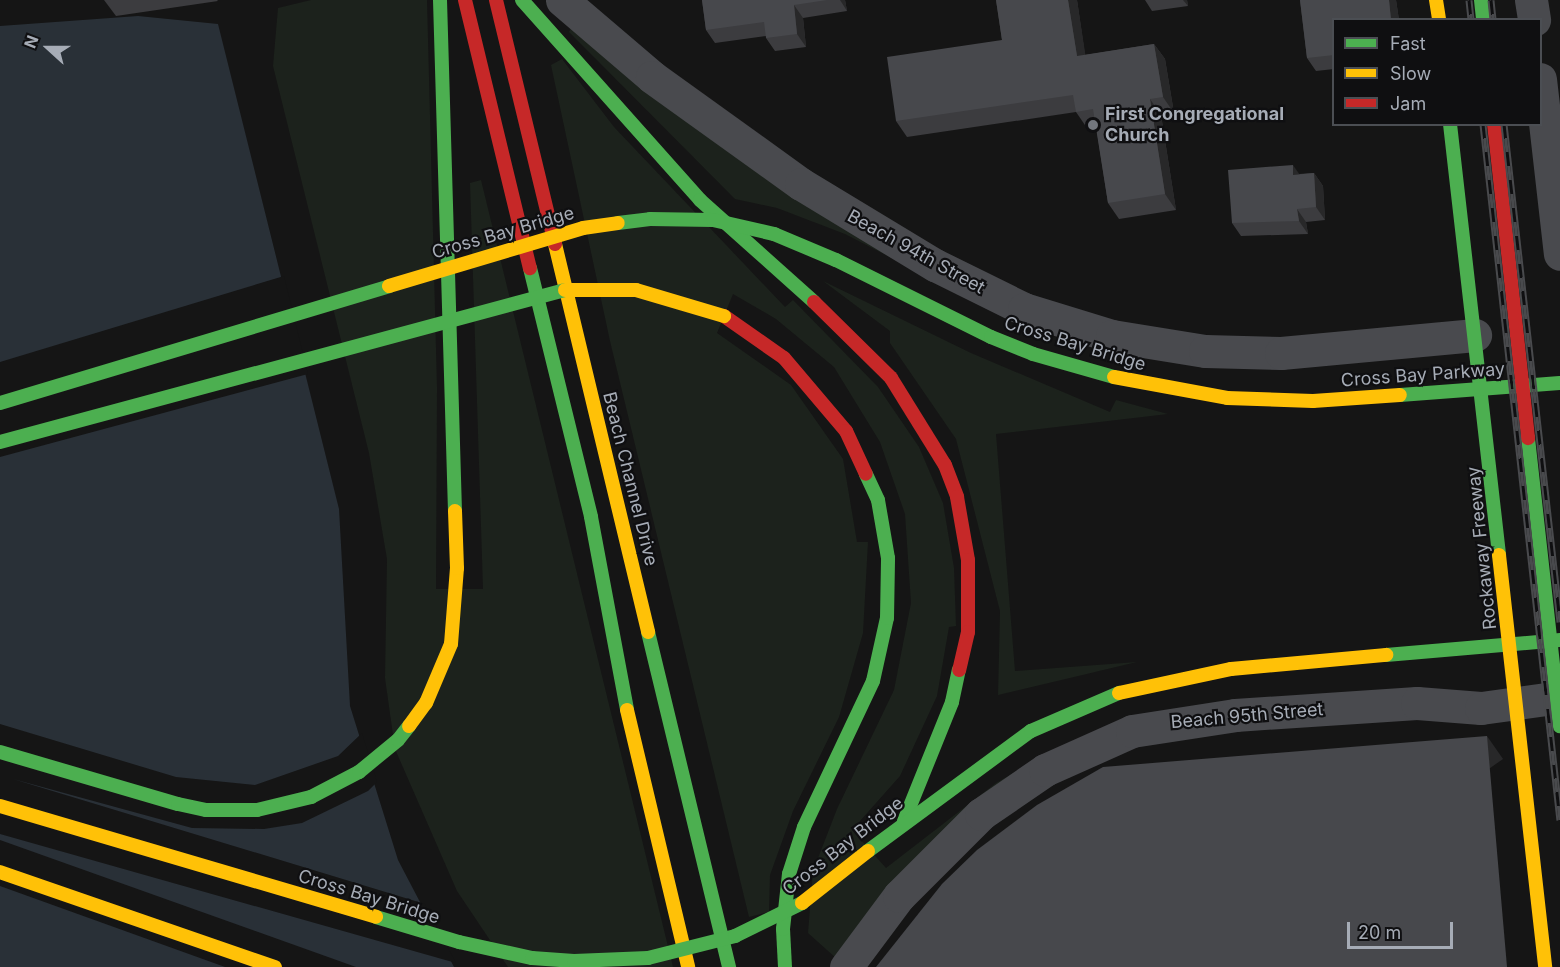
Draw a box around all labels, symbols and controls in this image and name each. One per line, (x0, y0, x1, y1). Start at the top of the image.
north arrow (18, 18, 78, 78)
legend (1332, 18, 1542, 126)
text: N (20, 32, 43, 51)
text: Fast (1390, 33, 1426, 54)
text: Slow (1390, 63, 1431, 84)
text: Jam (1390, 93, 1426, 114)
place label: First Congregational Church (1105, 104, 1284, 146)
marker: First Congregational Church (1086, 118, 1100, 132)
street label: Cross Bay Bridge (429, 202, 577, 264)
street label: Beach 94th Street (844, 205, 988, 299)
street label: Cross Bay Bridge (1002, 312, 1148, 376)
street label: Cross Bay Parkway (1340, 358, 1506, 392)
street label: Beach Channel Drive (598, 390, 662, 568)
street label: Rockaway Freeway (1463, 465, 1501, 631)
street label: Beach 95th Street (1170, 699, 1324, 733)
street label: Cross Bay Bridge (778, 792, 908, 900)
street label: Cross Bay Bridge (296, 865, 442, 929)
scale bar (1350, 910, 1456, 948)
text: 20 m (1358, 922, 1401, 943)

